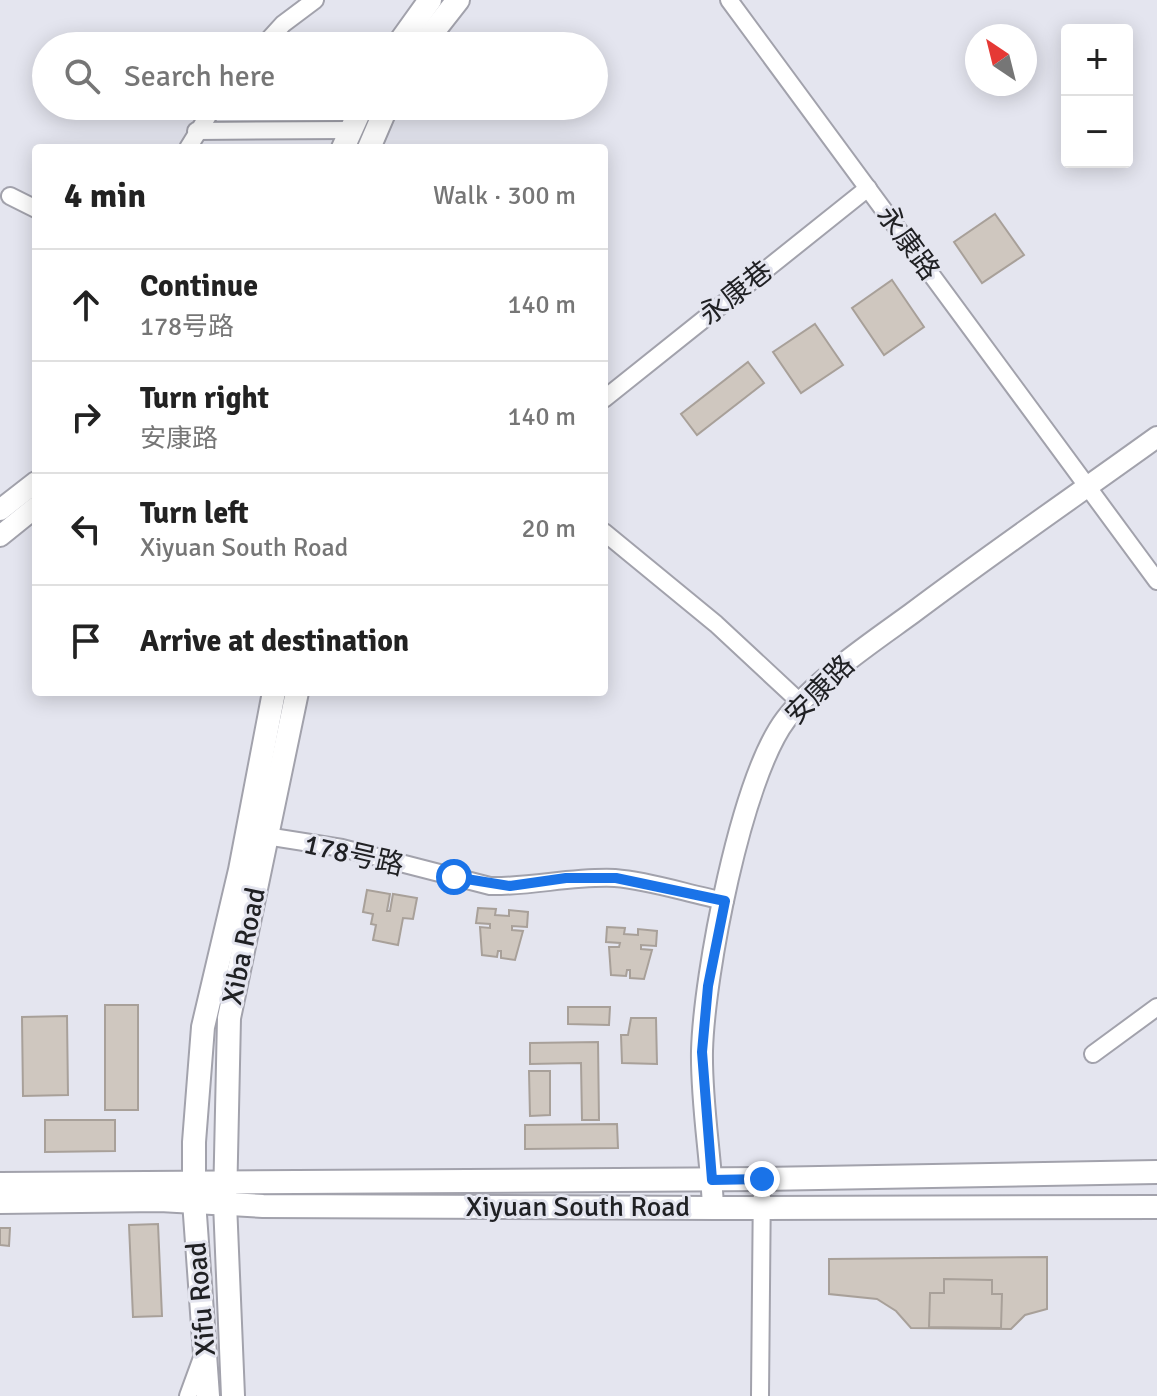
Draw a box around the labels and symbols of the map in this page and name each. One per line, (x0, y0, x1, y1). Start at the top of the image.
north arrow (965, 24, 1037, 96)
street label: 永康路 (870, 199, 946, 287)
street label: 永康巷 (692, 254, 780, 332)
street label: 安康路 (778, 648, 862, 732)
street label: 178号路 (301, 827, 407, 883)
route start (436, 859, 472, 895)
street label: Xiba Road (215, 884, 273, 1008)
route end (744, 1161, 780, 1197)
street label: Xiyuan South Road (466, 1190, 690, 1224)
street label: Xifu Road (179, 1240, 223, 1358)

